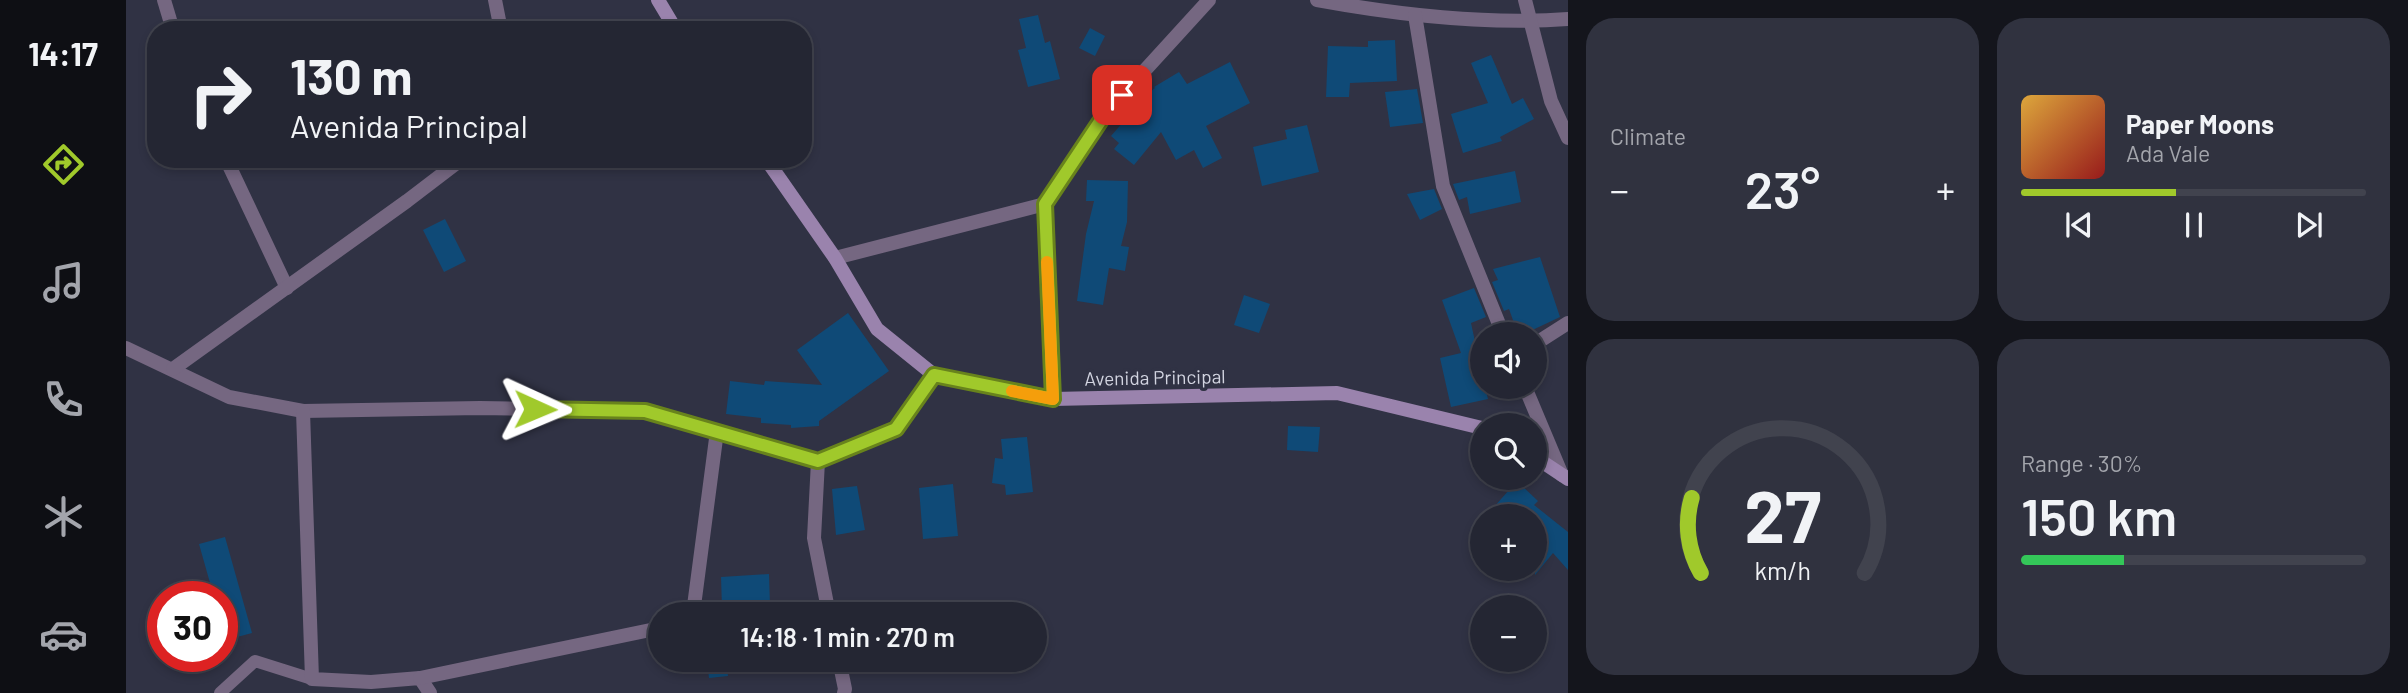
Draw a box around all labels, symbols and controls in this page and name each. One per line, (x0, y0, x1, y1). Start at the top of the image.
text: 14:17 (28, 34, 98, 72)
text: 130 m (290, 46, 412, 105)
icon: right (175, 49, 266, 140)
pin (1092, 65, 1152, 125)
icon: arrive (1103, 76, 1141, 114)
text: Avenida Principal (290, 106, 528, 144)
text: Paper Moons (2126, 108, 2274, 139)
text: Climate (1610, 122, 1686, 150)
text: Ada Vale (2126, 139, 2210, 167)
icon: directions (39, 140, 88, 189)
text: 23° (1745, 157, 1820, 219)
text: − (1610, 166, 1629, 212)
text: + (1936, 166, 1955, 212)
icon: previous (2060, 206, 2098, 244)
icon: pause (2175, 206, 2213, 244)
icon: next (2290, 206, 2328, 244)
icon: music (39, 258, 88, 307)
map controls (1470, 322, 1547, 672)
button: sound (1470, 322, 1547, 399)
street label: Avenida Principal (1084, 364, 1226, 390)
position arrow (498, 372, 572, 446)
icon: phone (39, 375, 88, 424)
button: search (1470, 413, 1547, 490)
text: Range · 30% (2021, 449, 2142, 477)
text: 27 (1744, 470, 1821, 558)
text: 150 km (2021, 484, 2177, 546)
icon: climate (39, 492, 88, 541)
button: + (1470, 504, 1547, 581)
text: km/h (1754, 555, 1811, 585)
speed limit sign: 30 (147, 581, 238, 672)
button: − (1470, 595, 1547, 672)
icon: car (39, 610, 88, 659)
text: 14:18 · 1 min · 270 m (740, 621, 955, 652)

